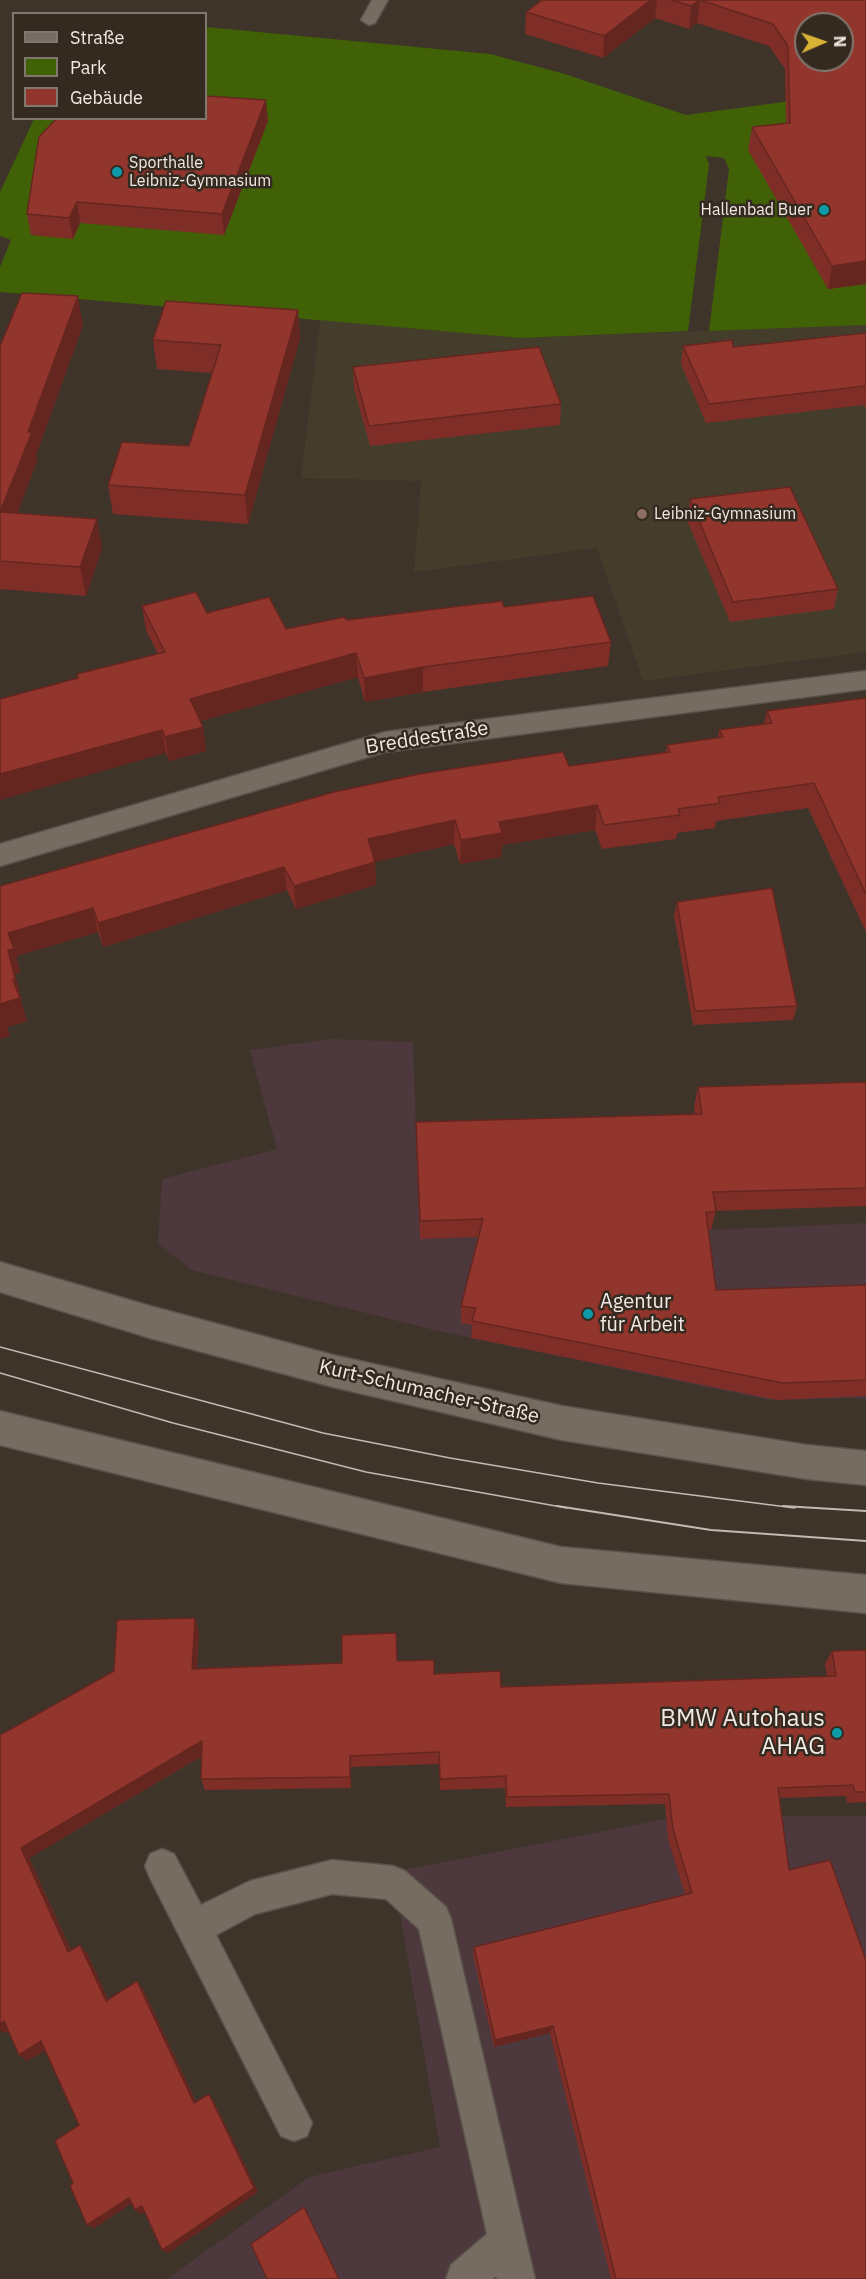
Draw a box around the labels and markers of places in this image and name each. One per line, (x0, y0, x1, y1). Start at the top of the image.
place label: Sporthalle Leibniz-Gymnasium (129, 153, 271, 191)
marker: Sporthalle Leibniz-Gymnasium (110, 165, 124, 179)
place label: Hallenbad Buer (701, 200, 812, 220)
marker: Hallenbad Buer (817, 203, 831, 217)
place label: Leibniz-Gymnasium (654, 504, 796, 524)
marker: Leibniz-Gymnasium (635, 507, 649, 521)
place label: Agentur für Arbeit (600, 1290, 685, 1337)
marker: Agentur für Arbeit (581, 1307, 595, 1321)
place label: BMW Autohaus AHAG (660, 1705, 825, 1761)
marker: BMW Autohaus AHAG (830, 1726, 844, 1740)

